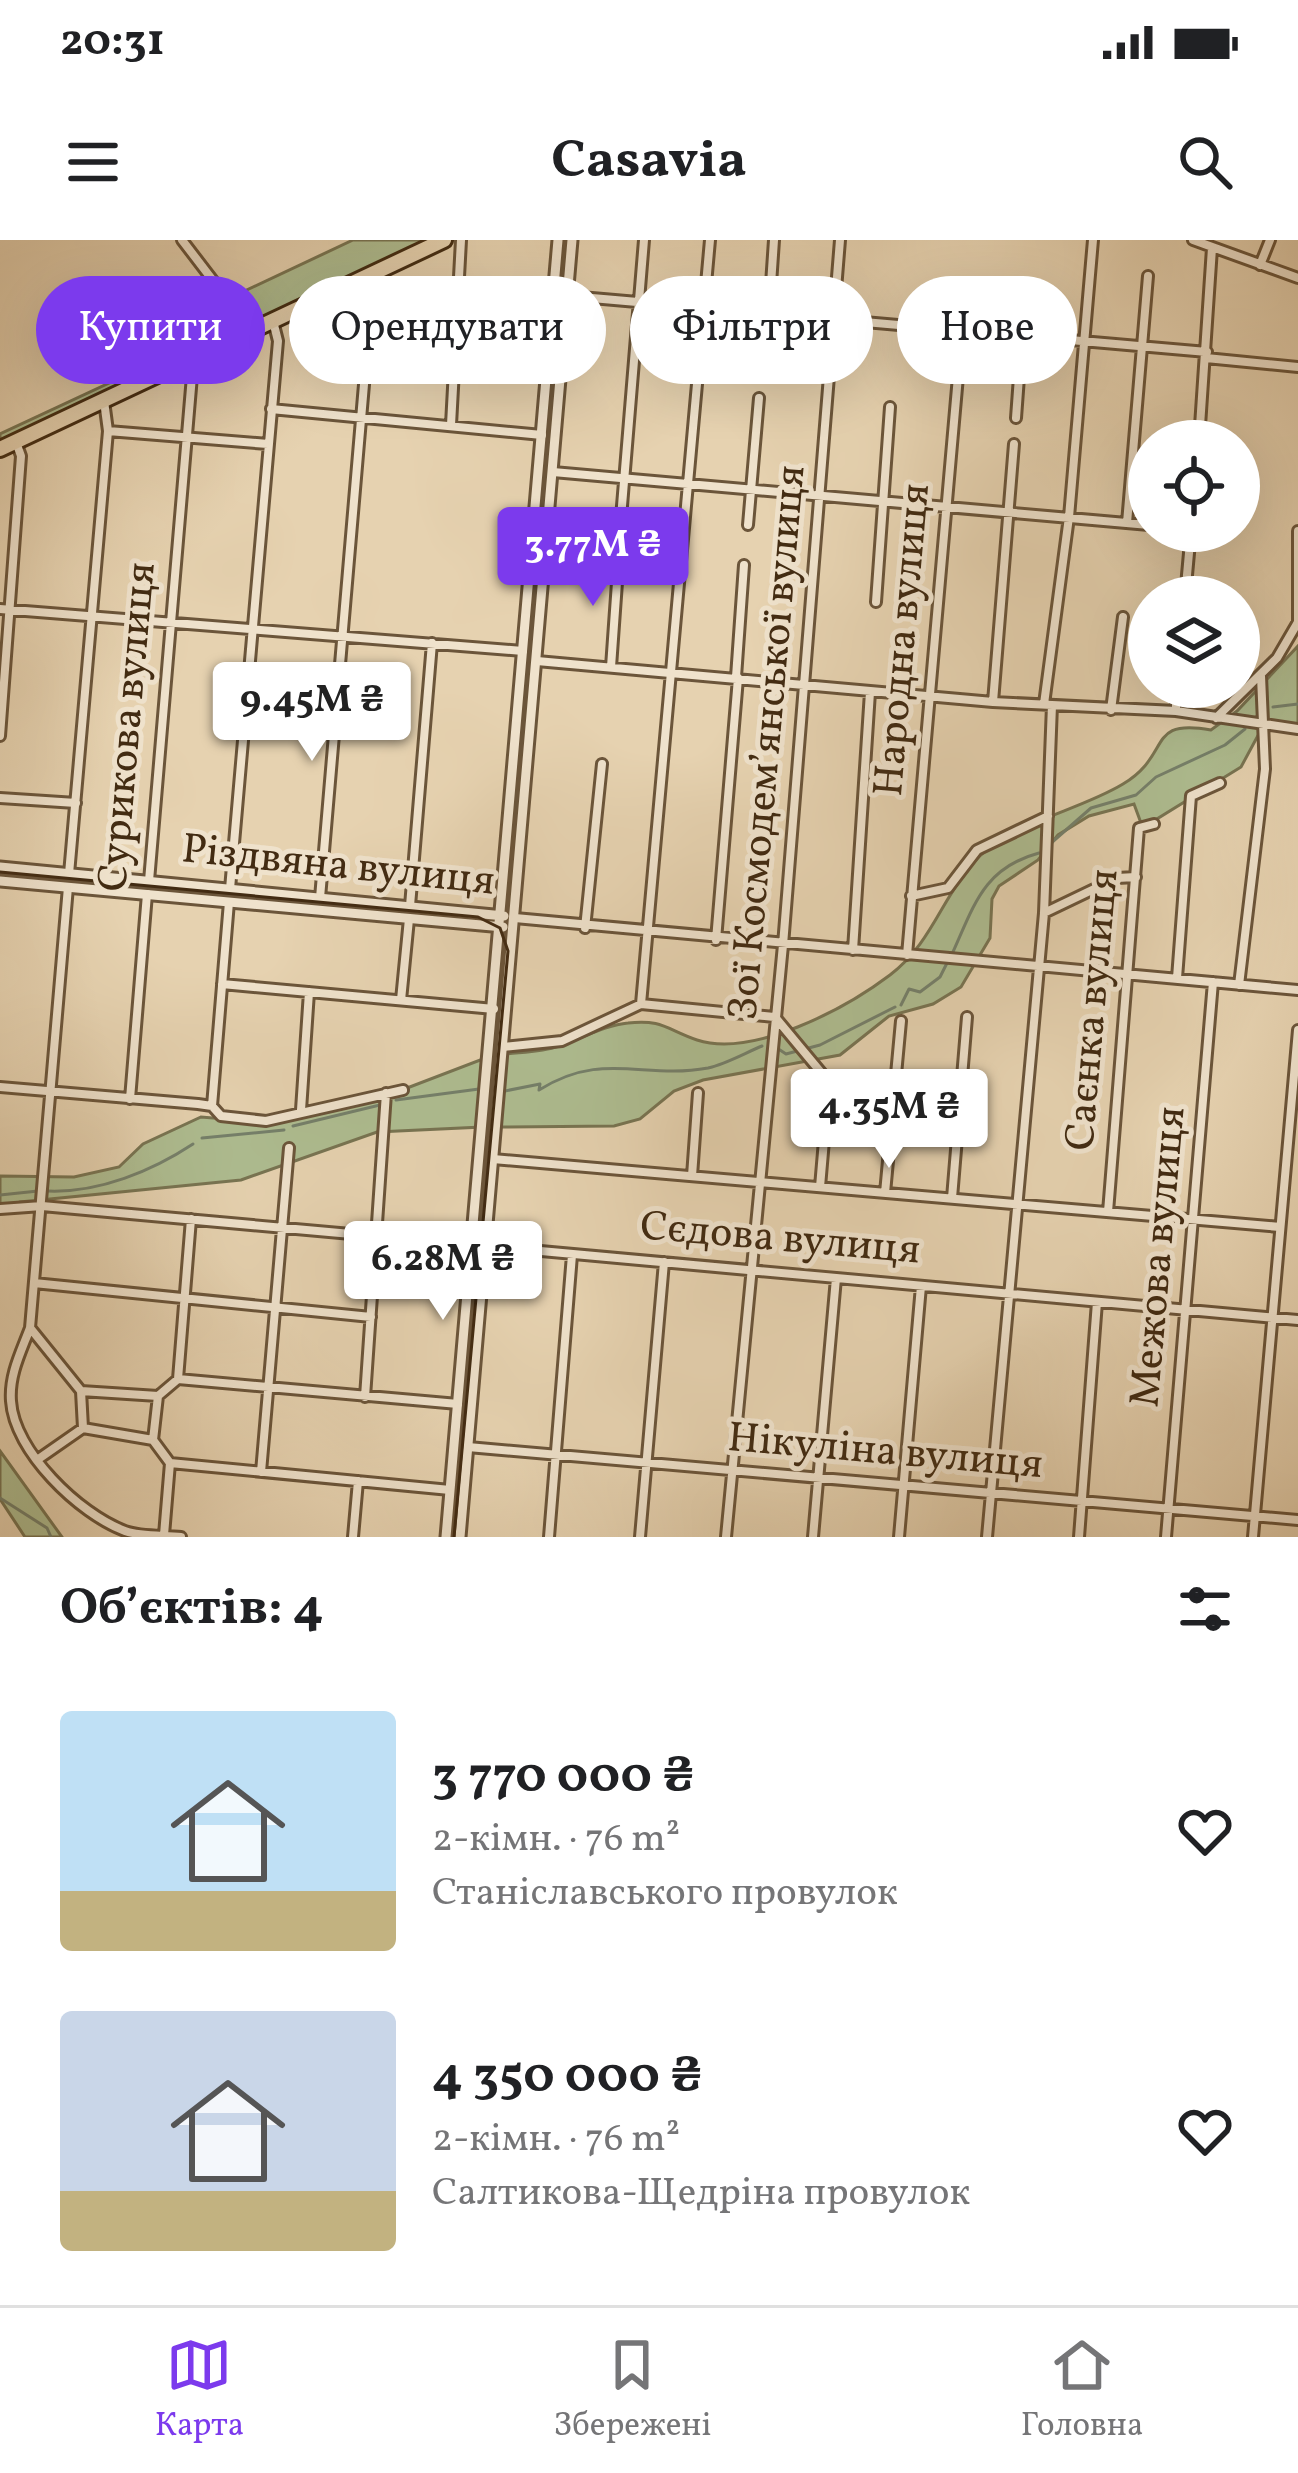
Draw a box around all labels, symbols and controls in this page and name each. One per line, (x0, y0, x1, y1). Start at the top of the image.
text: 20:31 (60, 11, 165, 74)
text: Casavia (551, 125, 747, 200)
icon: menu (60, 129, 126, 195)
icon: search (1172, 129, 1238, 195)
chip: Купити (36, 276, 265, 384)
chip: Орендувати (289, 276, 606, 384)
chip: Фільтри (630, 276, 873, 384)
chip: Нове (897, 276, 1077, 384)
map controls (1128, 420, 1260, 708)
button: locate (1128, 420, 1260, 552)
street label: Зої Космодем’янської вулиця (715, 463, 823, 1023)
street label: Народна вулиця (861, 481, 947, 799)
pin: 3.77M ₴ (482, 507, 704, 609)
text: 3.77M ₴ (525, 519, 662, 573)
street label: Сурикова вулиця (85, 560, 173, 894)
button: layers (1128, 576, 1260, 708)
pin: 9.45M ₴ (201, 662, 423, 764)
text: 9.45M ₴ (240, 674, 384, 728)
street label: Різдвяна вулиця (179, 821, 497, 913)
street label: Саєнка вулиця (1052, 867, 1136, 1153)
pin: 4.35M ₴ (778, 1069, 1000, 1171)
text: 4.35M ₴ (818, 1081, 960, 1135)
street label: Межова вулиця (1117, 1104, 1203, 1410)
street label: Сєдова вулиця (638, 1198, 922, 1282)
pin: 6.28M ₴ (332, 1221, 554, 1323)
text: 6.28M ₴ (371, 1233, 515, 1287)
street label: Нікуліна вулиця (725, 1410, 1045, 1496)
text: Об’єктів: 4 (60, 1574, 324, 1645)
icon: filters (1172, 1576, 1238, 1642)
text: 3 770 000 ₴ (432, 1742, 694, 1813)
icon: home (156, 1759, 300, 1903)
icon: heart (1172, 1798, 1238, 1864)
text: 2-кімн. · 76 m² (432, 1813, 680, 1867)
text: Станіславського провулок (432, 1867, 898, 1921)
text: 4 350 000 ₴ (432, 2042, 702, 2113)
icon: home (156, 2059, 300, 2203)
icon: heart (1172, 2098, 1238, 2164)
text: 2-кімн. · 76 m² (432, 2113, 680, 2167)
text: Салтикова-Щедріна провулок (432, 2167, 970, 2221)
tab: Карта (155, 2332, 244, 2450)
tab: Збережені (554, 2332, 711, 2450)
tab: Головна (1021, 2332, 1143, 2450)

